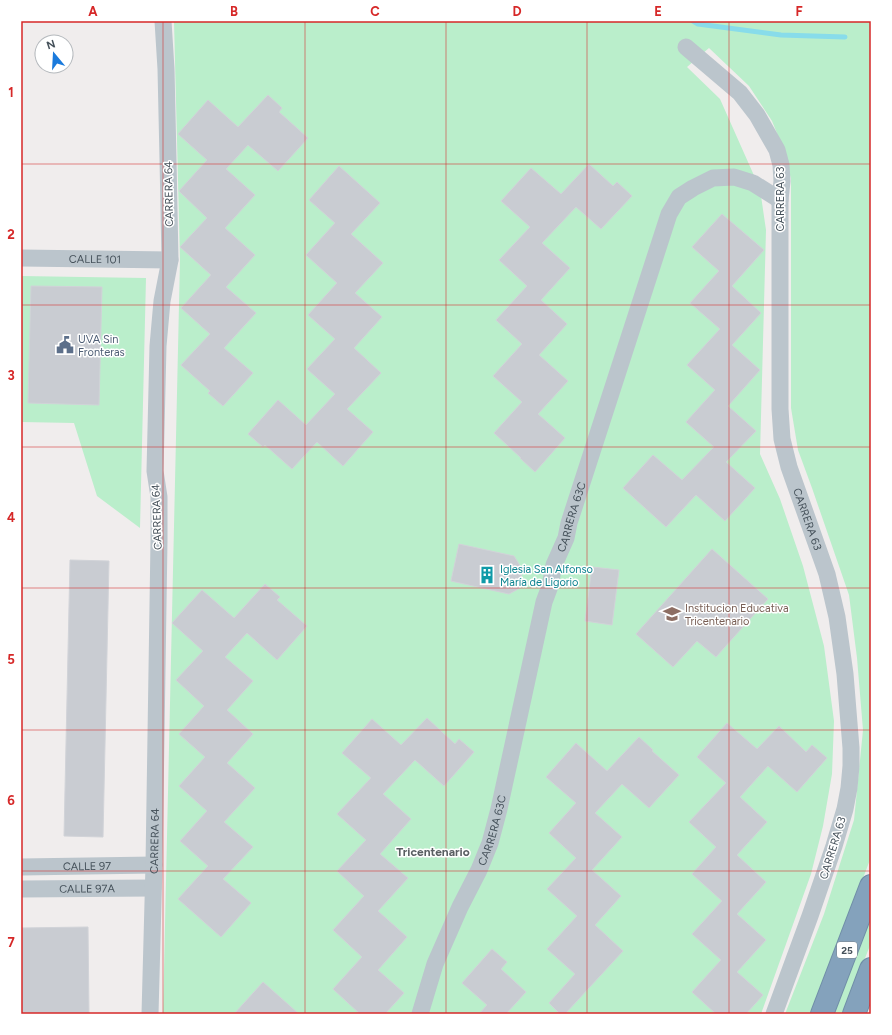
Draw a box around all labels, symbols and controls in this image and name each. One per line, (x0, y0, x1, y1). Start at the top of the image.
text: A (88, 4, 98, 19)
text: B (230, 4, 238, 19)
text: C (370, 4, 380, 19)
text: D (512, 4, 522, 19)
text: E (654, 4, 662, 19)
text: F (795, 4, 803, 19)
north arrow (34, 34, 74, 74)
text: N (45, 37, 57, 52)
text: 1 (8, 85, 14, 100)
street label: CARRERA 64 (162, 161, 176, 227)
street label: CARRERA 63 (774, 167, 787, 231)
text: 2 (7, 227, 15, 242)
street label: CALLE 101 (69, 252, 121, 266)
place label: UVA Sin Fronteras (78, 333, 125, 359)
public building icon: UVA Sin Fronteras (55, 335, 75, 355)
text: 3 (7, 368, 15, 383)
street label: CARRERA 63C (554, 480, 588, 554)
street label: CARRERA 64 (149, 484, 165, 550)
street label: CARRERA 63 (791, 486, 825, 552)
text: 4 (7, 510, 15, 525)
place label: Iglesia San Alfonso María de Ligorio (500, 563, 593, 589)
building icon: Iglesia San Alfonso María de Ligorio (477, 565, 497, 585)
place label: Institucion Educativa Tricentenario (685, 602, 789, 628)
school or university icon: Institucion Educativa Tricentenario (662, 604, 682, 624)
text: 5 (7, 652, 15, 667)
text: 6 (7, 793, 15, 808)
street label: CARRERA 63C (475, 794, 508, 867)
street label: CARRERA 64 (147, 808, 161, 874)
street label: CARRERA 63 (817, 815, 849, 881)
district label: Tricentenario (396, 845, 470, 859)
street label: CALLE 97 (63, 859, 111, 873)
street label: CALLE 97A (59, 882, 115, 895)
text: 7 (7, 935, 15, 950)
road number: 25 (837, 942, 857, 958)

